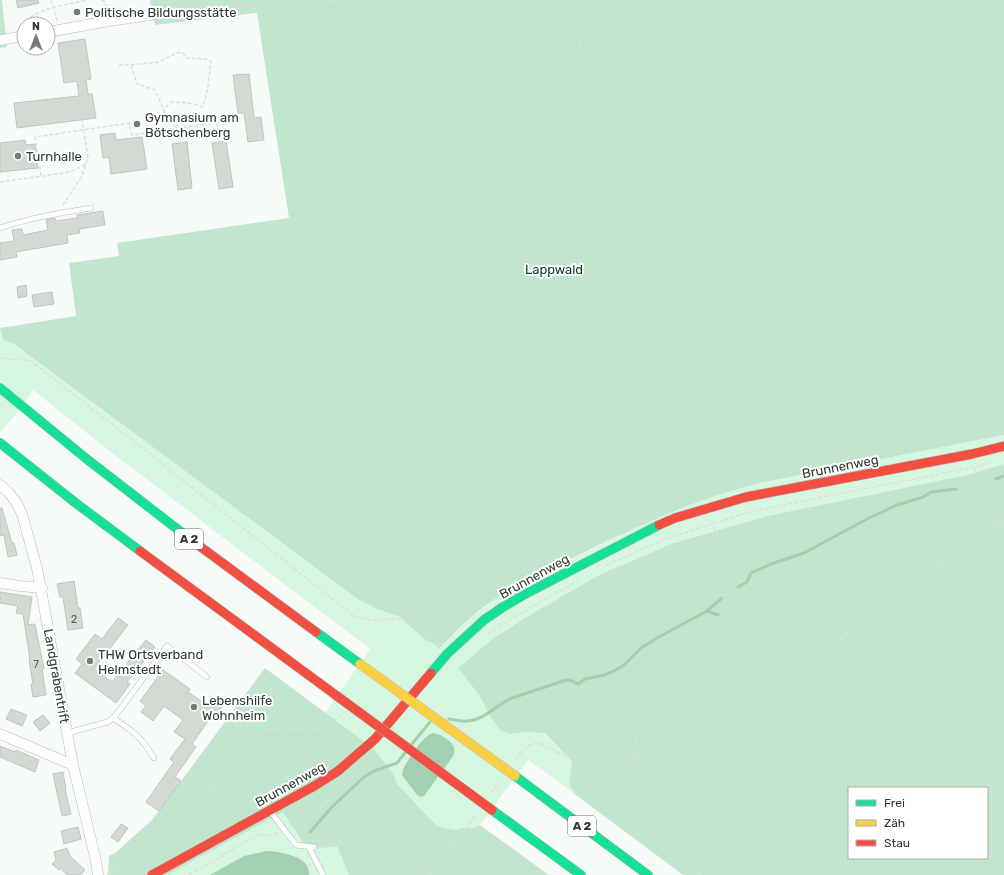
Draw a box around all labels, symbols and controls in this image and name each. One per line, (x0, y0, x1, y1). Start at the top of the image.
place label: Politische Bildungsstätte (85, 5, 237, 21)
marker: Politische Bildungsstätte (72, 7, 82, 17)
north arrow (16, 16, 56, 56)
text: N (32, 20, 40, 33)
place label: Gymnasium am Bötschenberg (145, 110, 239, 141)
marker: Gymnasium am Bötschenberg (132, 119, 142, 129)
place label: Turnhalle (26, 149, 82, 164)
marker: Turnhalle (13, 151, 23, 161)
park label: Lappwald (525, 262, 583, 277)
street label: Brunnenweg (801, 452, 880, 482)
road number: A 2 (175, 529, 203, 549)
street label: Brunnenweg (497, 551, 572, 603)
house number: 2 (71, 613, 77, 626)
street label: Landgrabentrift (40, 628, 72, 725)
place label: THW Ortsverband Helmstedt (98, 647, 203, 677)
marker: THW Ortsverband Helmstedt (85, 656, 95, 666)
house number: 7 (33, 658, 39, 671)
place label: Lebenshilfe Wohnheim (202, 693, 272, 723)
marker: Lebenshilfe Wohnheim (189, 702, 199, 712)
street label: Brunnenweg (253, 759, 328, 811)
legend (848, 787, 988, 859)
text: Frei (884, 796, 905, 810)
road number: A 2 (568, 816, 596, 836)
text: Zäh (884, 816, 905, 830)
text: Stau (884, 836, 910, 850)

